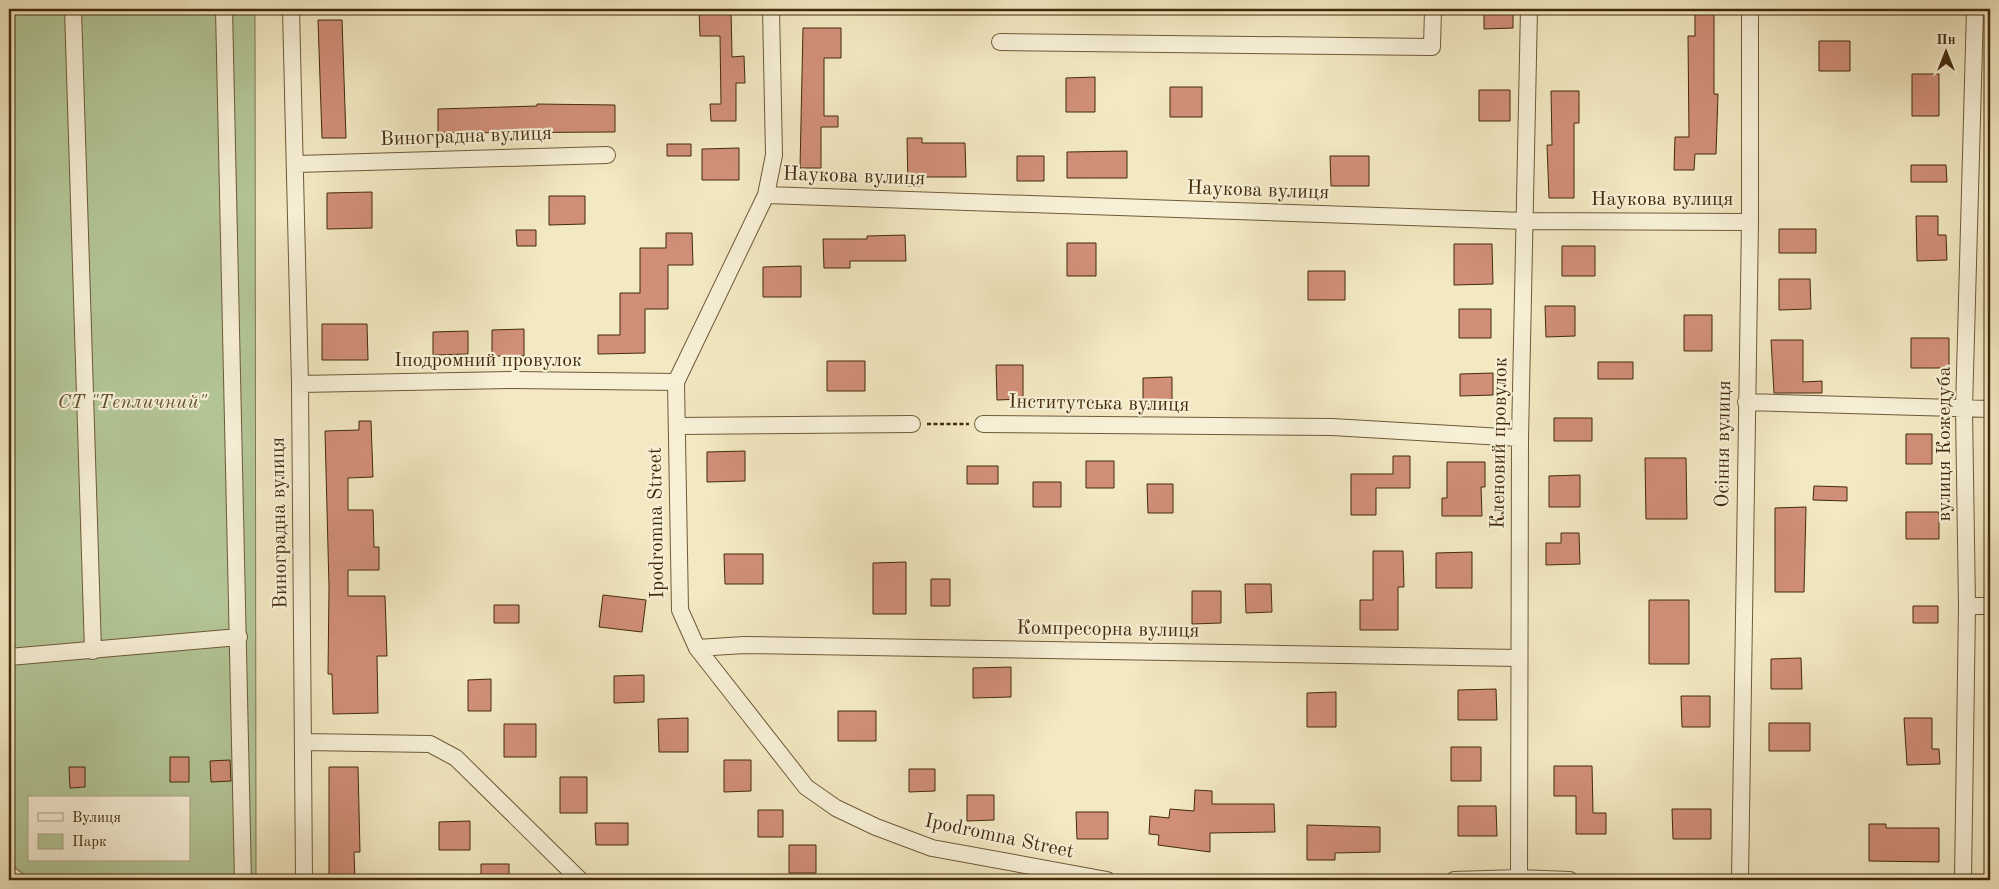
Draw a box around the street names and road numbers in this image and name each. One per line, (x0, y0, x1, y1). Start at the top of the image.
street label: Виноградна вулиця (380, 124, 552, 150)
street label: Наукова вулиця (782, 165, 926, 189)
street label: Наукова вулиця (1186, 179, 1330, 203)
street label: Наукова вулиця (1591, 190, 1733, 210)
street label: Іподромний провулок (394, 351, 582, 371)
street label: Кленовий провулок (1489, 357, 1511, 529)
street label: вулиця Кожедуба (1935, 366, 1955, 522)
street label: Осіння вулиця (1713, 380, 1735, 508)
street label: Інститутська вулиця (1008, 392, 1190, 416)
street label: Виноградна вулиця (269, 437, 291, 609)
street label: Ipodromna Street (646, 447, 668, 599)
street label: Компресорна вулиця (1016, 618, 1200, 642)
street label: Ipodromna Street (923, 811, 1075, 863)

